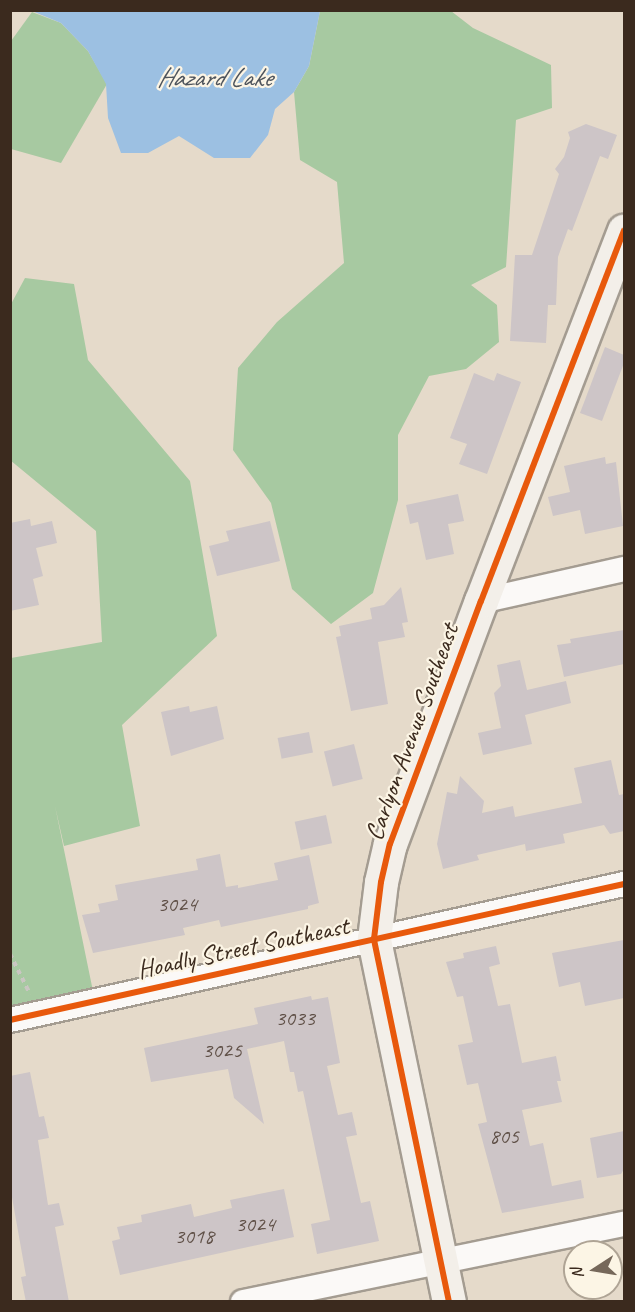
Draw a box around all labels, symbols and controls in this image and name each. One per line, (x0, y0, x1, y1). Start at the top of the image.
water label: Hazard Lake (156, 62, 272, 94)
street label: Carlyon Avenue Southeast (358, 619, 466, 845)
house number: 3024 (157, 892, 197, 918)
street label: Hoadly Street Southeast (134, 910, 352, 986)
house number: 3033 (275, 1006, 315, 1032)
house number: 3025 (202, 1038, 242, 1064)
house number: 805 (489, 1124, 519, 1150)
house number: 3024 (235, 1212, 275, 1238)
house number: 3018 (174, 1224, 214, 1250)
north arrow (563, 1240, 623, 1300)
text: N (567, 1266, 588, 1280)

